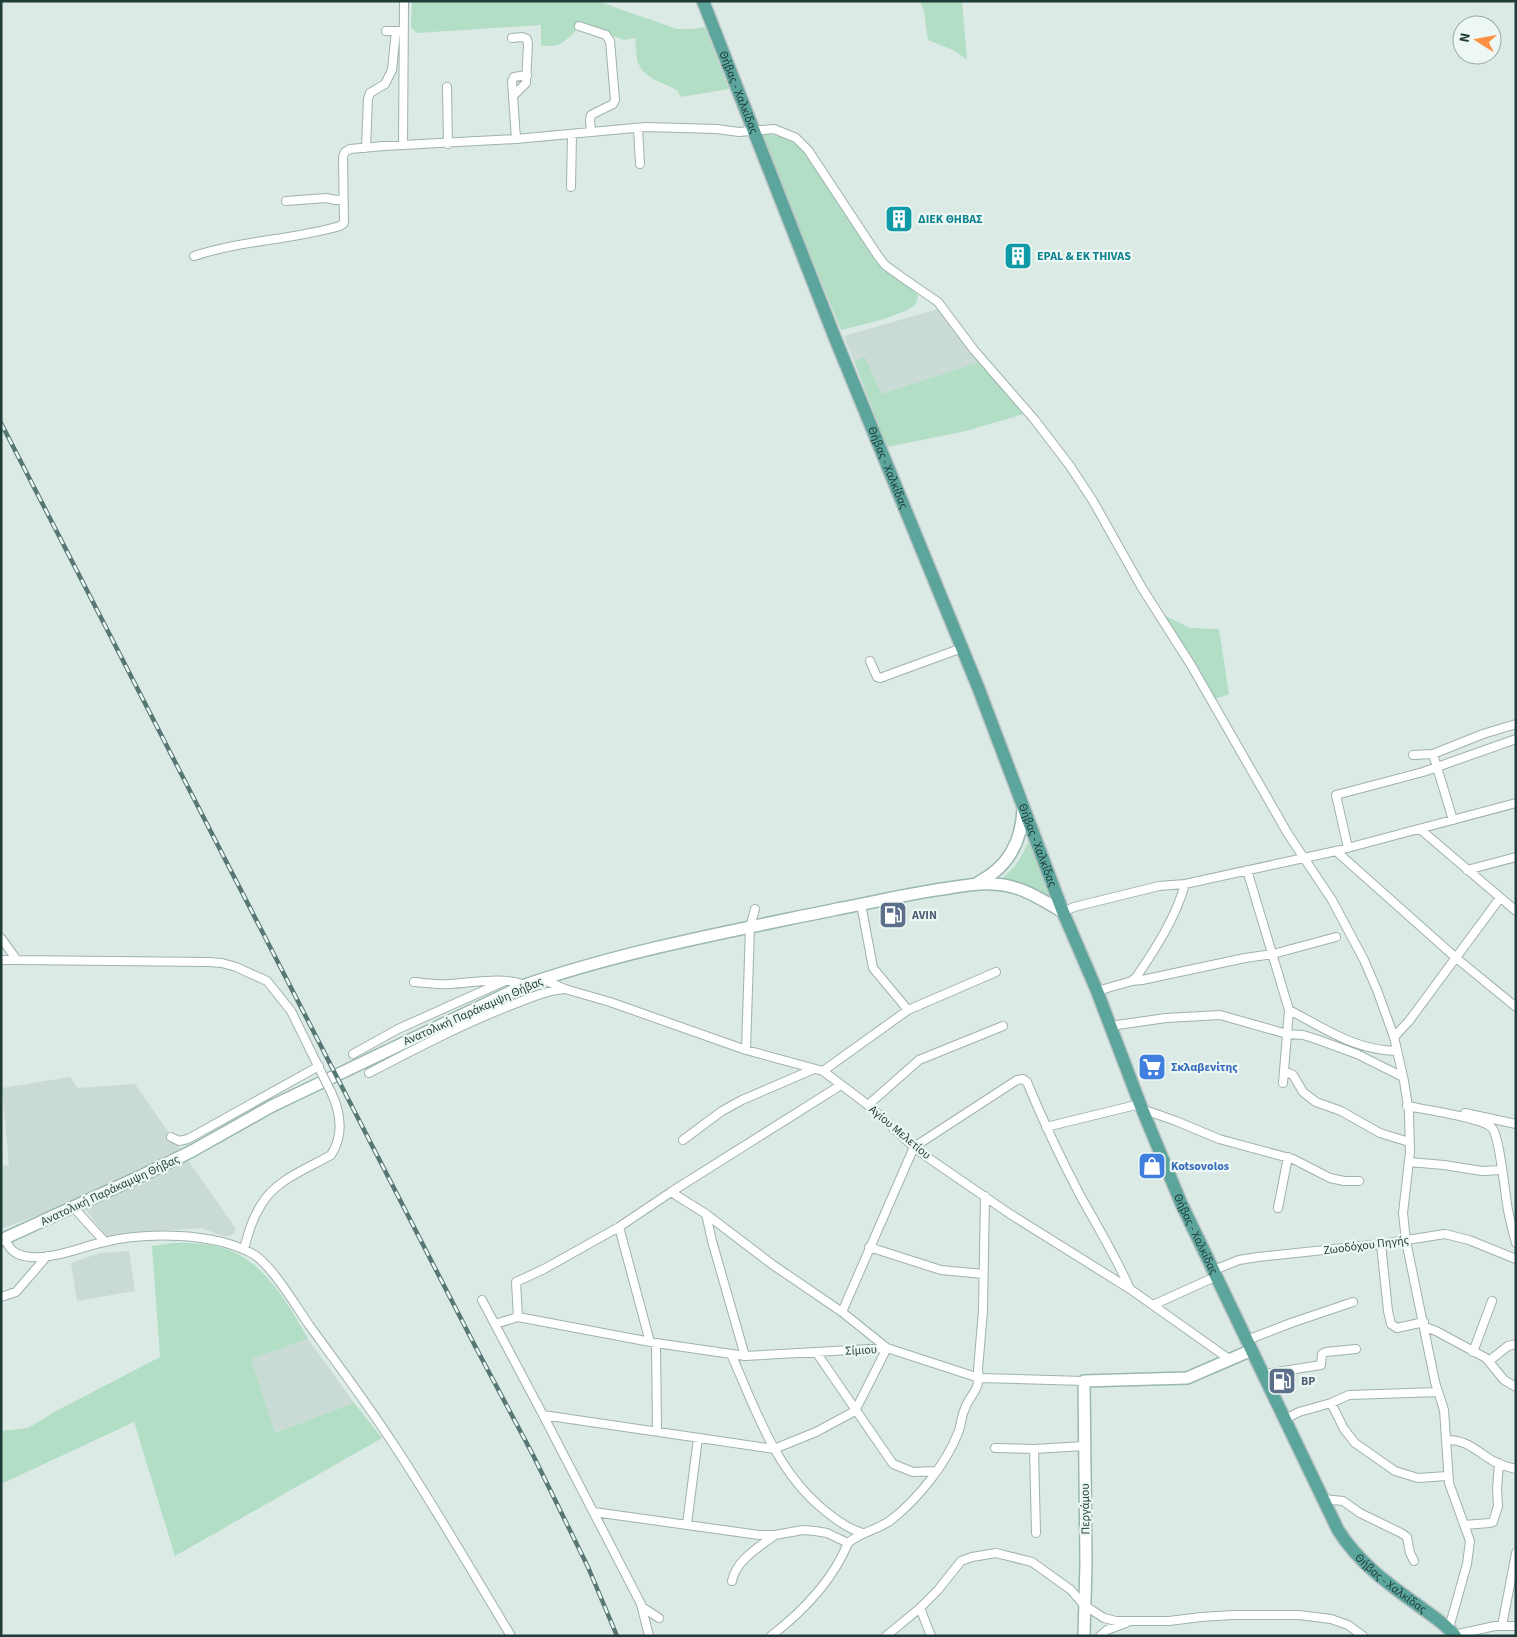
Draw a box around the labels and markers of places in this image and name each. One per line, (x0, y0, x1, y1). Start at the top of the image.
building icon: ΔΙΕΚ ΘΗΒΑΣ (884, 204, 914, 234)
place label: ΔΙΕΚ ΘΗΒΑΣ (918, 211, 983, 228)
building icon: EPAL & EK THIVAS (1003, 241, 1033, 271)
place label: EPAL & EK THIVAS (1037, 248, 1131, 265)
fuel station icon: AVIN (878, 900, 908, 930)
place label: AVIN (911, 907, 937, 924)
supermarket icon: Σκλαβενίτης (1137, 1052, 1167, 1082)
place label: Σκλαβενίτης (1171, 1059, 1238, 1076)
shop icon: Kotsovolos (1137, 1151, 1167, 1181)
place label: Kotsovolos (1171, 1158, 1229, 1175)
fuel station icon: BP (1267, 1366, 1297, 1396)
place label: BP (1301, 1373, 1315, 1390)

